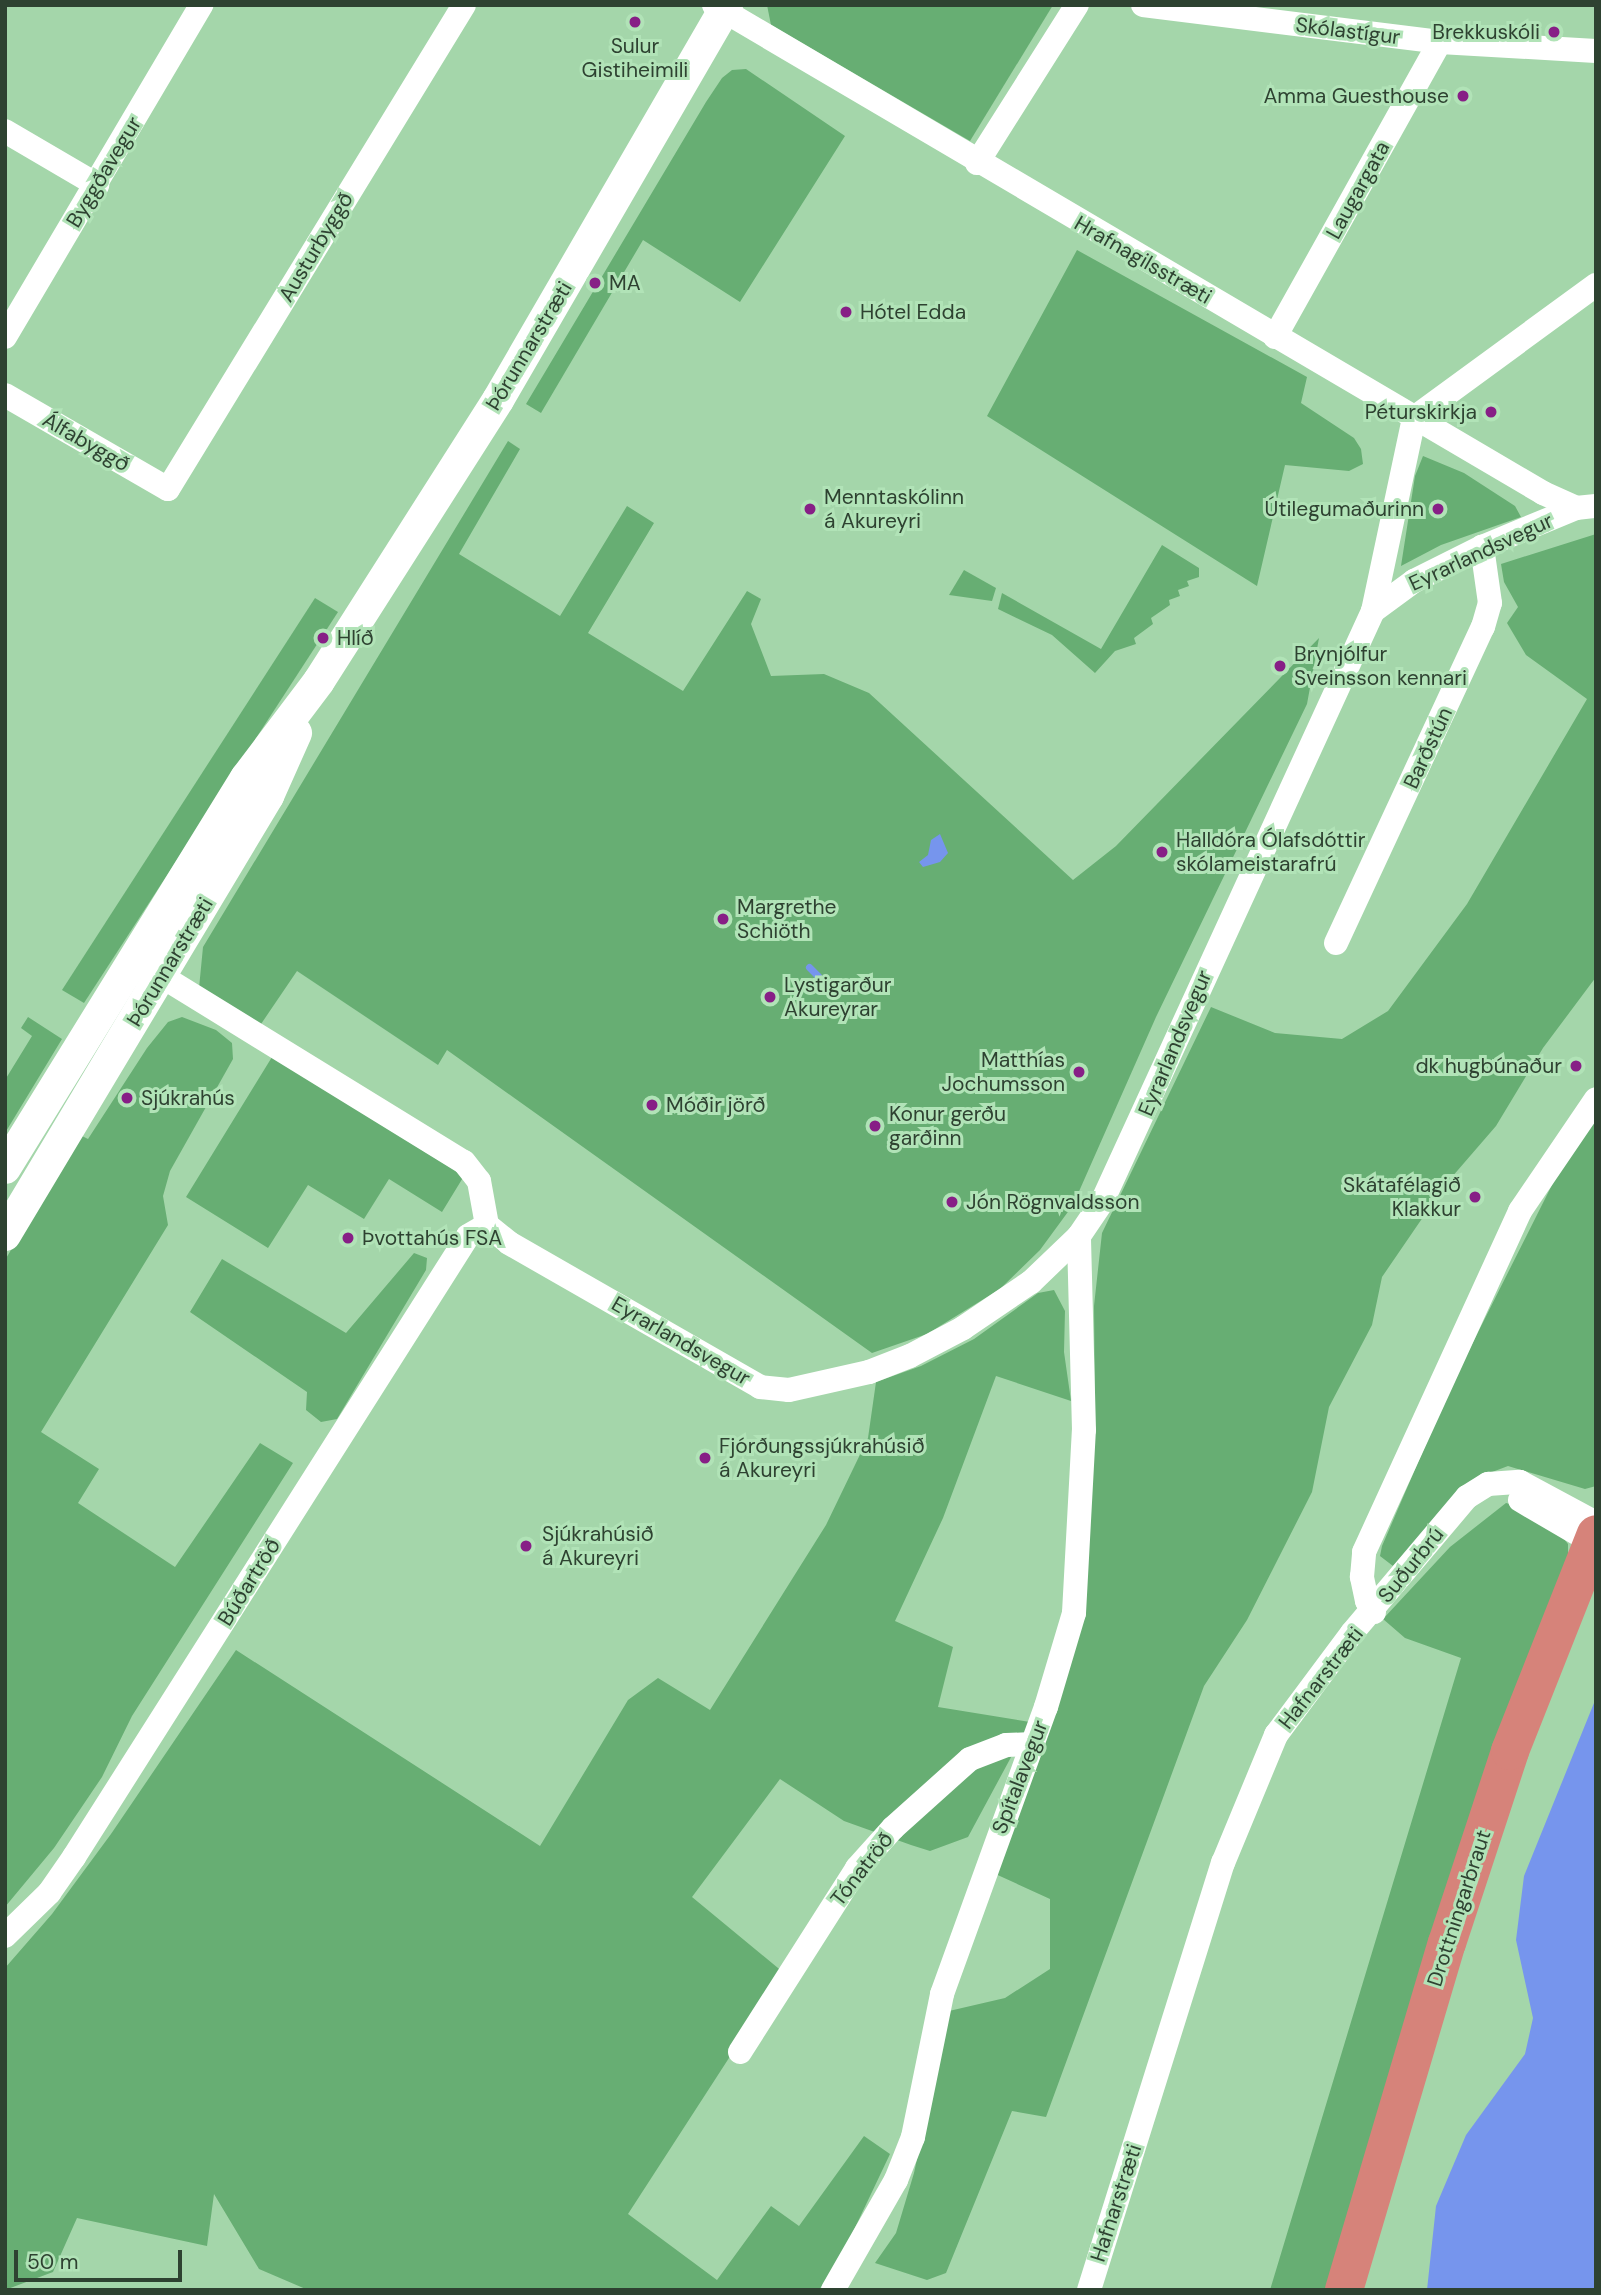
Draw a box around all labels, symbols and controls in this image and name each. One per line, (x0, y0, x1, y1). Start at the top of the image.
street label: Skólastígur (1294, 12, 1402, 50)
marker: Sulur Gistiheimili (627, 14, 643, 30)
place label: Brekkuskóli (1432, 19, 1540, 45)
marker: Brekkuskóli (1546, 24, 1562, 40)
place label: Sulur Gistiheimili (582, 33, 688, 83)
place label: Amma Guesthouse (1263, 83, 1449, 109)
marker: Amma Guesthouse (1455, 88, 1471, 104)
street label: Byggðavegur (61, 112, 147, 232)
street label: Laugargata (1321, 137, 1395, 243)
street label: Austurbyggð (273, 188, 359, 306)
street label: Hrafnagilsstræti (1070, 211, 1216, 309)
place label: MA (609, 270, 641, 296)
marker: MA (587, 275, 603, 291)
street label: Þórunnarstræti (481, 277, 577, 415)
place label: Hótel Edda (860, 299, 966, 325)
marker: Hótel Edda (838, 304, 854, 320)
place label: Péturskirkja (1365, 399, 1477, 425)
marker: Péturskirkja (1483, 404, 1499, 420)
street label: Álfabyggð (38, 407, 134, 477)
place label: Menntaskólinn á Akureyri (824, 484, 964, 534)
place label: Útilegumaðurinn (1265, 496, 1424, 522)
marker: Menntaskólinn á Akureyri (802, 501, 818, 517)
marker: Útilegumaðurinn (1430, 501, 1446, 517)
street label: Eyrarlandsvegur (1405, 508, 1557, 596)
place label: Hlíð (337, 625, 374, 651)
marker: Hlíð (315, 630, 331, 646)
place label: Brynjólfur Sveinsson kennari (1294, 641, 1467, 691)
marker: Brynjólfur Sveinsson kennari (1272, 658, 1288, 674)
street label: Barðstún (1398, 703, 1458, 793)
place label: Halldóra Ólafsdóttir skólameistarafrú (1176, 827, 1366, 877)
marker: Halldóra Ólafsdóttir skólameistarafrú (1154, 844, 1170, 860)
street label: Þórunnarstræti (122, 893, 218, 1031)
place label: Margrethe Schiöth (737, 894, 836, 944)
marker: Margrethe Schiöth (715, 911, 731, 927)
street label: Eyrarlandsvegur (1133, 966, 1217, 1120)
place label: Lystigarður Akureyrar (784, 972, 892, 1022)
marker: Lystigarður Akureyrar (762, 989, 778, 1005)
place label: Matthías Jochumsson (942, 1047, 1065, 1097)
place label: dk hugbúnaður (1415, 1053, 1562, 1079)
marker: dk hugbúnaður (1568, 1058, 1584, 1074)
marker: Matthías Jochumsson (1071, 1064, 1087, 1080)
place label: Sjúkrahús (141, 1085, 235, 1111)
marker: Sjúkrahús (119, 1090, 135, 1106)
place label: Móðir jörð (666, 1092, 765, 1118)
marker: Móðir jörð (644, 1097, 660, 1113)
place label: Konur gerðu garðinn (889, 1101, 1006, 1151)
marker: Konur gerðu garðinn (867, 1118, 883, 1134)
place label: Skátafélagið Klakkur (1343, 1172, 1461, 1222)
place label: Jón Rögnvaldsson (966, 1189, 1139, 1215)
marker: Skátafélagið Klakkur (1467, 1189, 1483, 1205)
marker: Jón Rögnvaldsson (944, 1194, 960, 1210)
place label: Þvottahús FSA (362, 1225, 502, 1251)
marker: Þvottahús FSA (340, 1230, 356, 1246)
street label: Eyrarlandsvegur (607, 1291, 755, 1391)
place label: Fjórðungssjúkrahúsið á Akureyri (719, 1433, 925, 1483)
marker: Fjórðungssjúkrahúsið á Akureyri (697, 1450, 713, 1466)
place label: Sjúkrahúsið á Akureyri (542, 1521, 654, 1571)
street label: Suðurbrú (1373, 1522, 1449, 1608)
street label: Búðartröð (212, 1534, 286, 1630)
marker: Sjúkrahúsið á Akureyri (516, 1536, 536, 1556)
street label: Hafnarstræti (1273, 1622, 1369, 1734)
street label: Spítalavegur (987, 1717, 1053, 1837)
street label: Tónatröð (825, 1827, 899, 1911)
street label: Drottningarbraut (1422, 1827, 1496, 1989)
street label: Hafnarstræti (1085, 2141, 1147, 2265)
scale bar (18, 2236, 186, 2280)
text: 50 m (27, 2248, 78, 2276)

